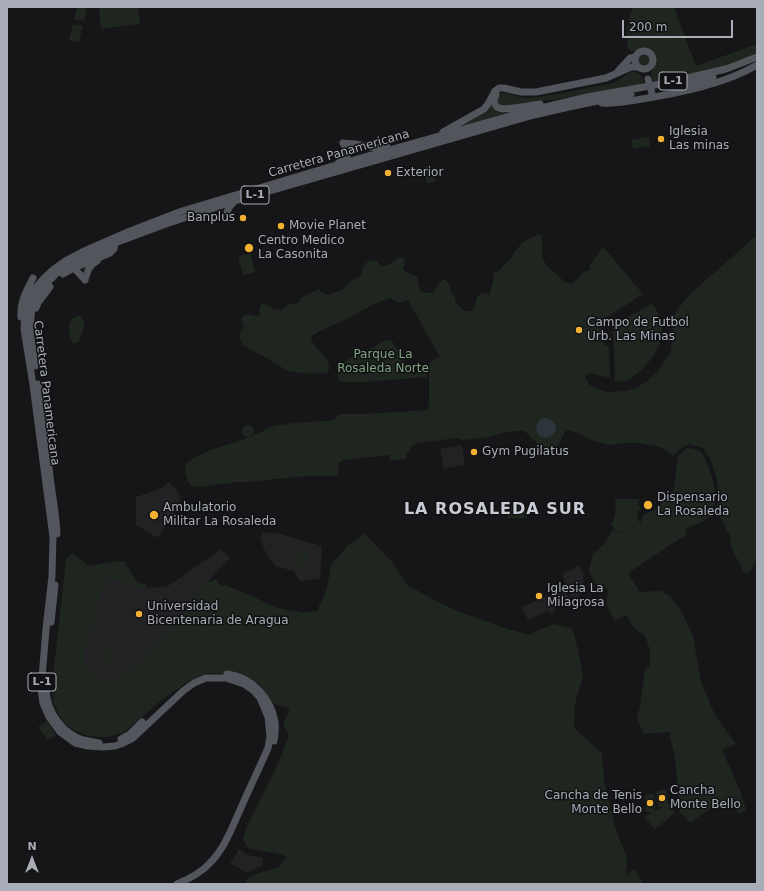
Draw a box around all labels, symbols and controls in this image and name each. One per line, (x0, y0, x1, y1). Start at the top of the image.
scale bar (624, 12, 735, 38)
text: 200 m (629, 20, 667, 34)
road number: L-1 (659, 72, 687, 90)
place label: Iglesia Las minas (669, 125, 729, 153)
street label: Carretera Panamericana (267, 127, 411, 181)
marker: Iglesia Las minas (656, 134, 666, 144)
place label: Exterior (396, 166, 443, 180)
marker: Exterior (383, 168, 393, 178)
road number: L-1 (241, 186, 269, 204)
place label: Banplus (187, 211, 235, 225)
marker: Banplus (238, 213, 248, 223)
place label: Movie Planet (289, 219, 366, 233)
marker: Movie Planet (276, 221, 286, 231)
place label: Centro Medico La Casonita (258, 234, 345, 262)
marker: Centro Medico La Casonita (243, 242, 255, 254)
place label: Campo de Futbol Urb. Las Minas (587, 316, 689, 344)
street label: Carretera Panamericana (30, 320, 62, 466)
marker: Campo de Futbol Urb. Las Minas (574, 325, 584, 335)
park label: Parque La Rosaleda Norte (337, 348, 429, 376)
place label: Gym Pugilatus (482, 445, 569, 459)
marker: Gym Pugilatus (469, 447, 479, 457)
place label: Dispensario La Rosaleda (657, 491, 729, 519)
marker: Dispensario La Rosaleda (642, 499, 654, 511)
district label: LA ROSALEDA SUR (404, 500, 586, 520)
place label: Ambulatorio Militar La Rosaleda (163, 501, 276, 529)
marker: Ambulatorio Militar La Rosaleda (148, 509, 160, 521)
place label: Iglesia La Milagrosa (547, 582, 605, 610)
marker: Iglesia La Milagrosa (534, 591, 544, 601)
place label: Universidad Bicentenaria de Aragua (147, 600, 289, 628)
marker: Universidad Bicentenaria de Aragua (134, 609, 144, 619)
road number: L-1 (28, 673, 56, 691)
place label: Cancha Monte Bello (670, 784, 741, 812)
place label: Cancha de Tenis Monte Bello (545, 789, 642, 817)
marker: Cancha Monte Bello (657, 793, 667, 803)
marker: Cancha de Tenis Monte Bello (645, 798, 655, 808)
north arrow (12, 839, 52, 879)
text: N (27, 840, 37, 853)

